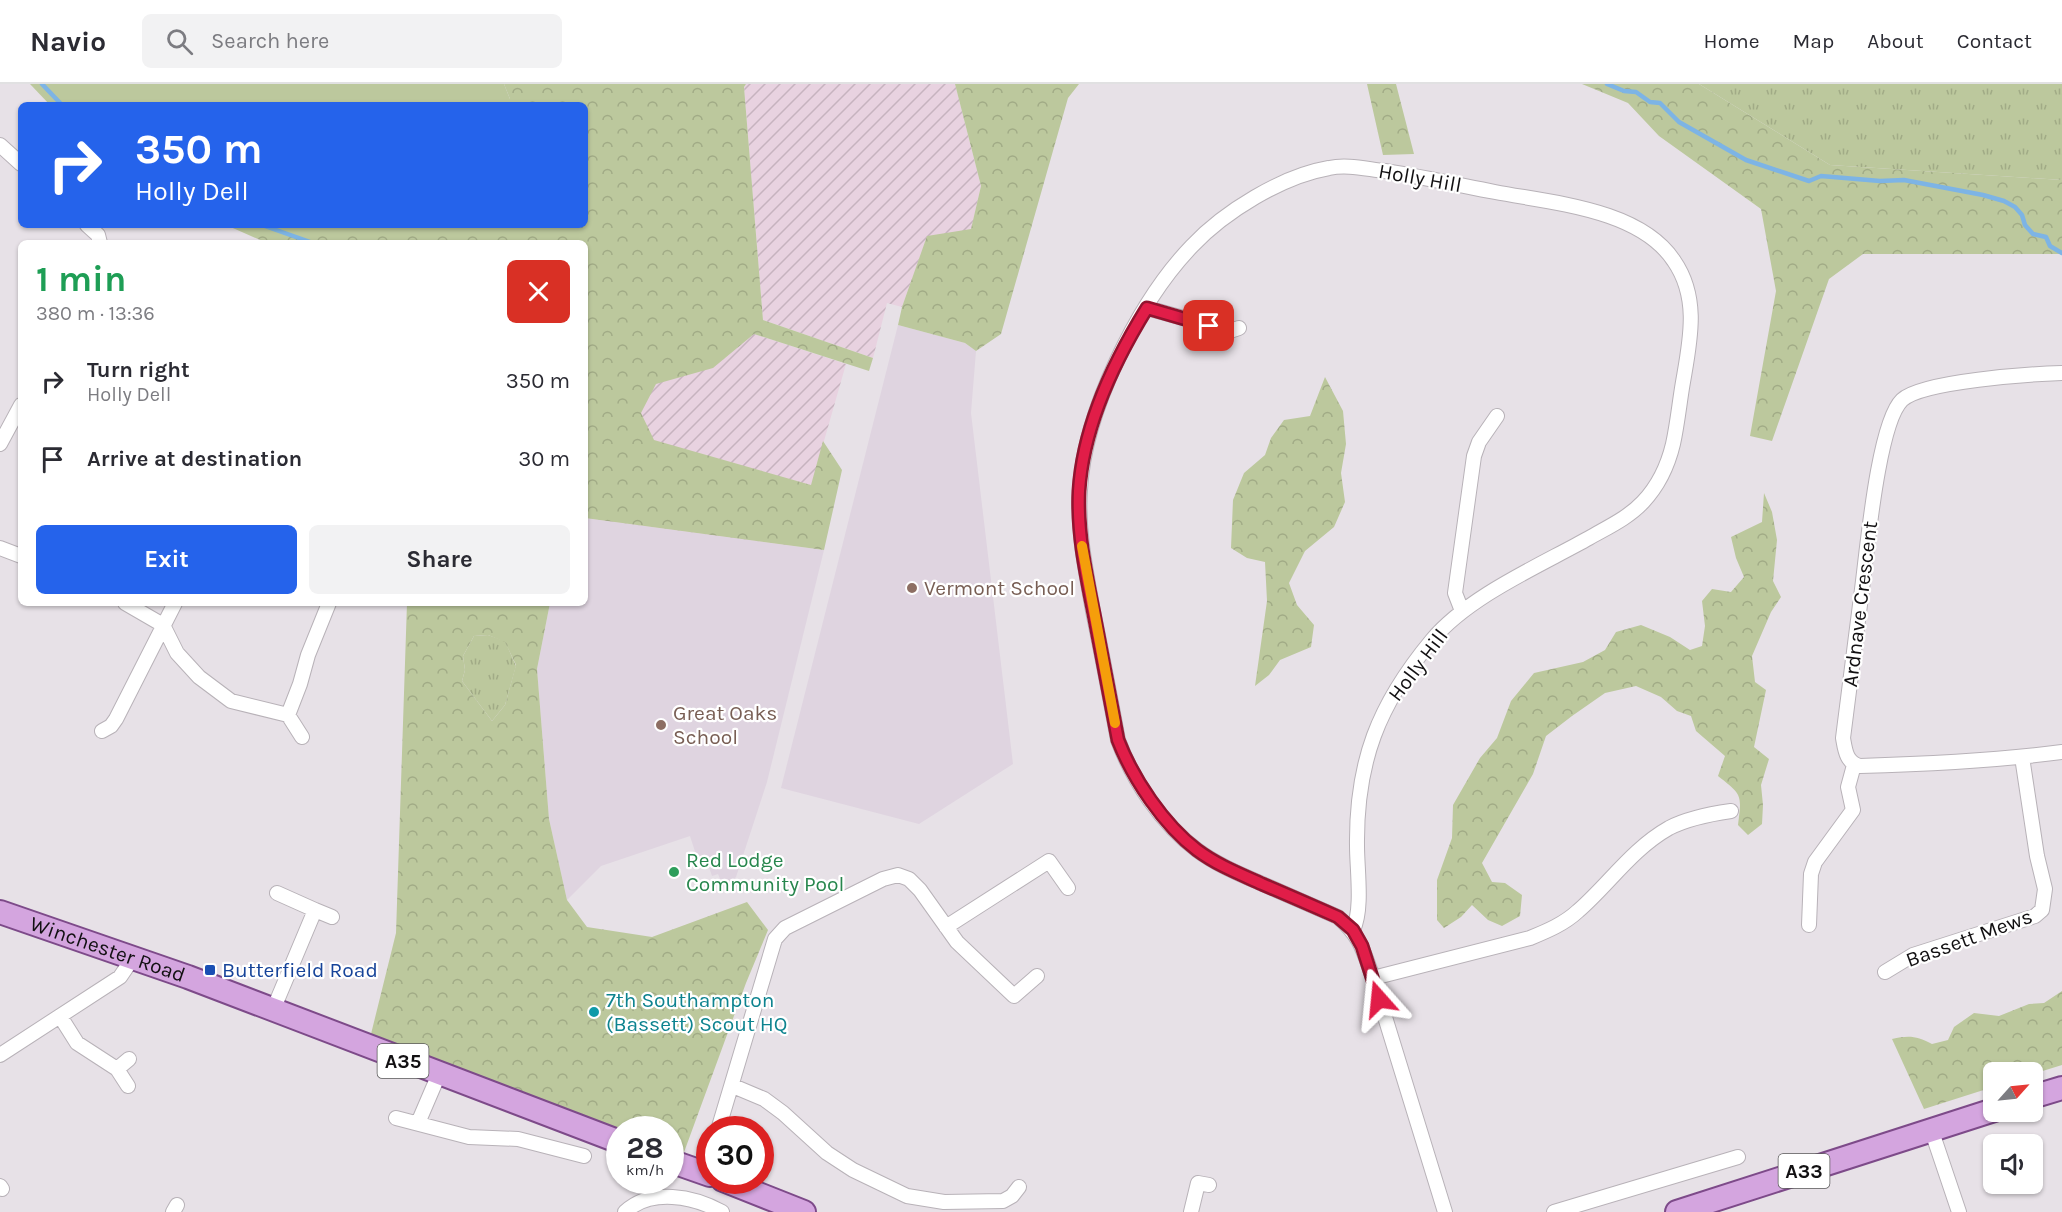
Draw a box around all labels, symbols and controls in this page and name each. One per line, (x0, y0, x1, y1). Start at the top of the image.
search box (142, 14, 562, 68)
text: Navio (30, 25, 106, 58)
icon: search (163, 25, 196, 58)
text: Search here (211, 28, 329, 54)
text: Home (1704, 29, 1760, 53)
text: Map (1793, 29, 1834, 53)
text: About (1867, 29, 1924, 53)
text: Contact (1957, 29, 2032, 53)
text: 350 m (135, 124, 263, 174)
icon: right (36, 126, 114, 204)
street label: Holly Hill (1377, 159, 1463, 197)
text: Holly Dell (135, 175, 249, 207)
text: 1 min (36, 258, 126, 300)
button: close (507, 260, 570, 323)
pin (1183, 300, 1234, 351)
text: 380 m · 13:36 (36, 302, 155, 325)
icon: arrive (1192, 309, 1225, 342)
text: Turn right (87, 357, 190, 383)
icon: right (36, 365, 69, 398)
text: 350 m (506, 368, 570, 394)
text: Holly Dell (87, 383, 171, 406)
icon: arrive (36, 443, 69, 476)
text: Arrive at destination (87, 446, 302, 472)
text: 30 m (518, 446, 570, 472)
street label: Ardnave Crescent (1838, 519, 1882, 688)
button: Exit (36, 525, 297, 594)
button: Share (309, 525, 570, 594)
place label: Vermont School (924, 576, 1075, 600)
marker: Vermont School (905, 581, 919, 595)
street label: Holly Hill (1383, 624, 1453, 706)
place label: Great Oaks School (673, 701, 777, 749)
marker: Great Oaks School (654, 718, 668, 732)
place label: Red Lodge Community Pool (686, 848, 844, 896)
marker: Red Lodge Community Pool (667, 865, 681, 879)
street label: Bassett Mews (1902, 904, 2036, 972)
street label: Winchester Road (27, 911, 189, 987)
place label: Butterfield Road (222, 958, 378, 982)
marker: Butterfield Road (203, 963, 217, 977)
position arrow (1347, 967, 1411, 1031)
place label: 7th Southampton (Bassett) Scout HQ (606, 988, 788, 1036)
marker: 7th Southampton (Bassett) Scout HQ (587, 1005, 601, 1019)
road number: A35 (378, 1044, 428, 1078)
north arrow (1983, 1062, 2043, 1122)
map controls (1983, 1062, 2043, 1194)
speed limit sign: 30 (696, 1116, 774, 1194)
text: 28 (626, 1130, 664, 1166)
button: sound (1983, 1134, 2043, 1194)
road number: A33 (1778, 1154, 1830, 1188)
text: km/h (626, 1161, 664, 1179)

